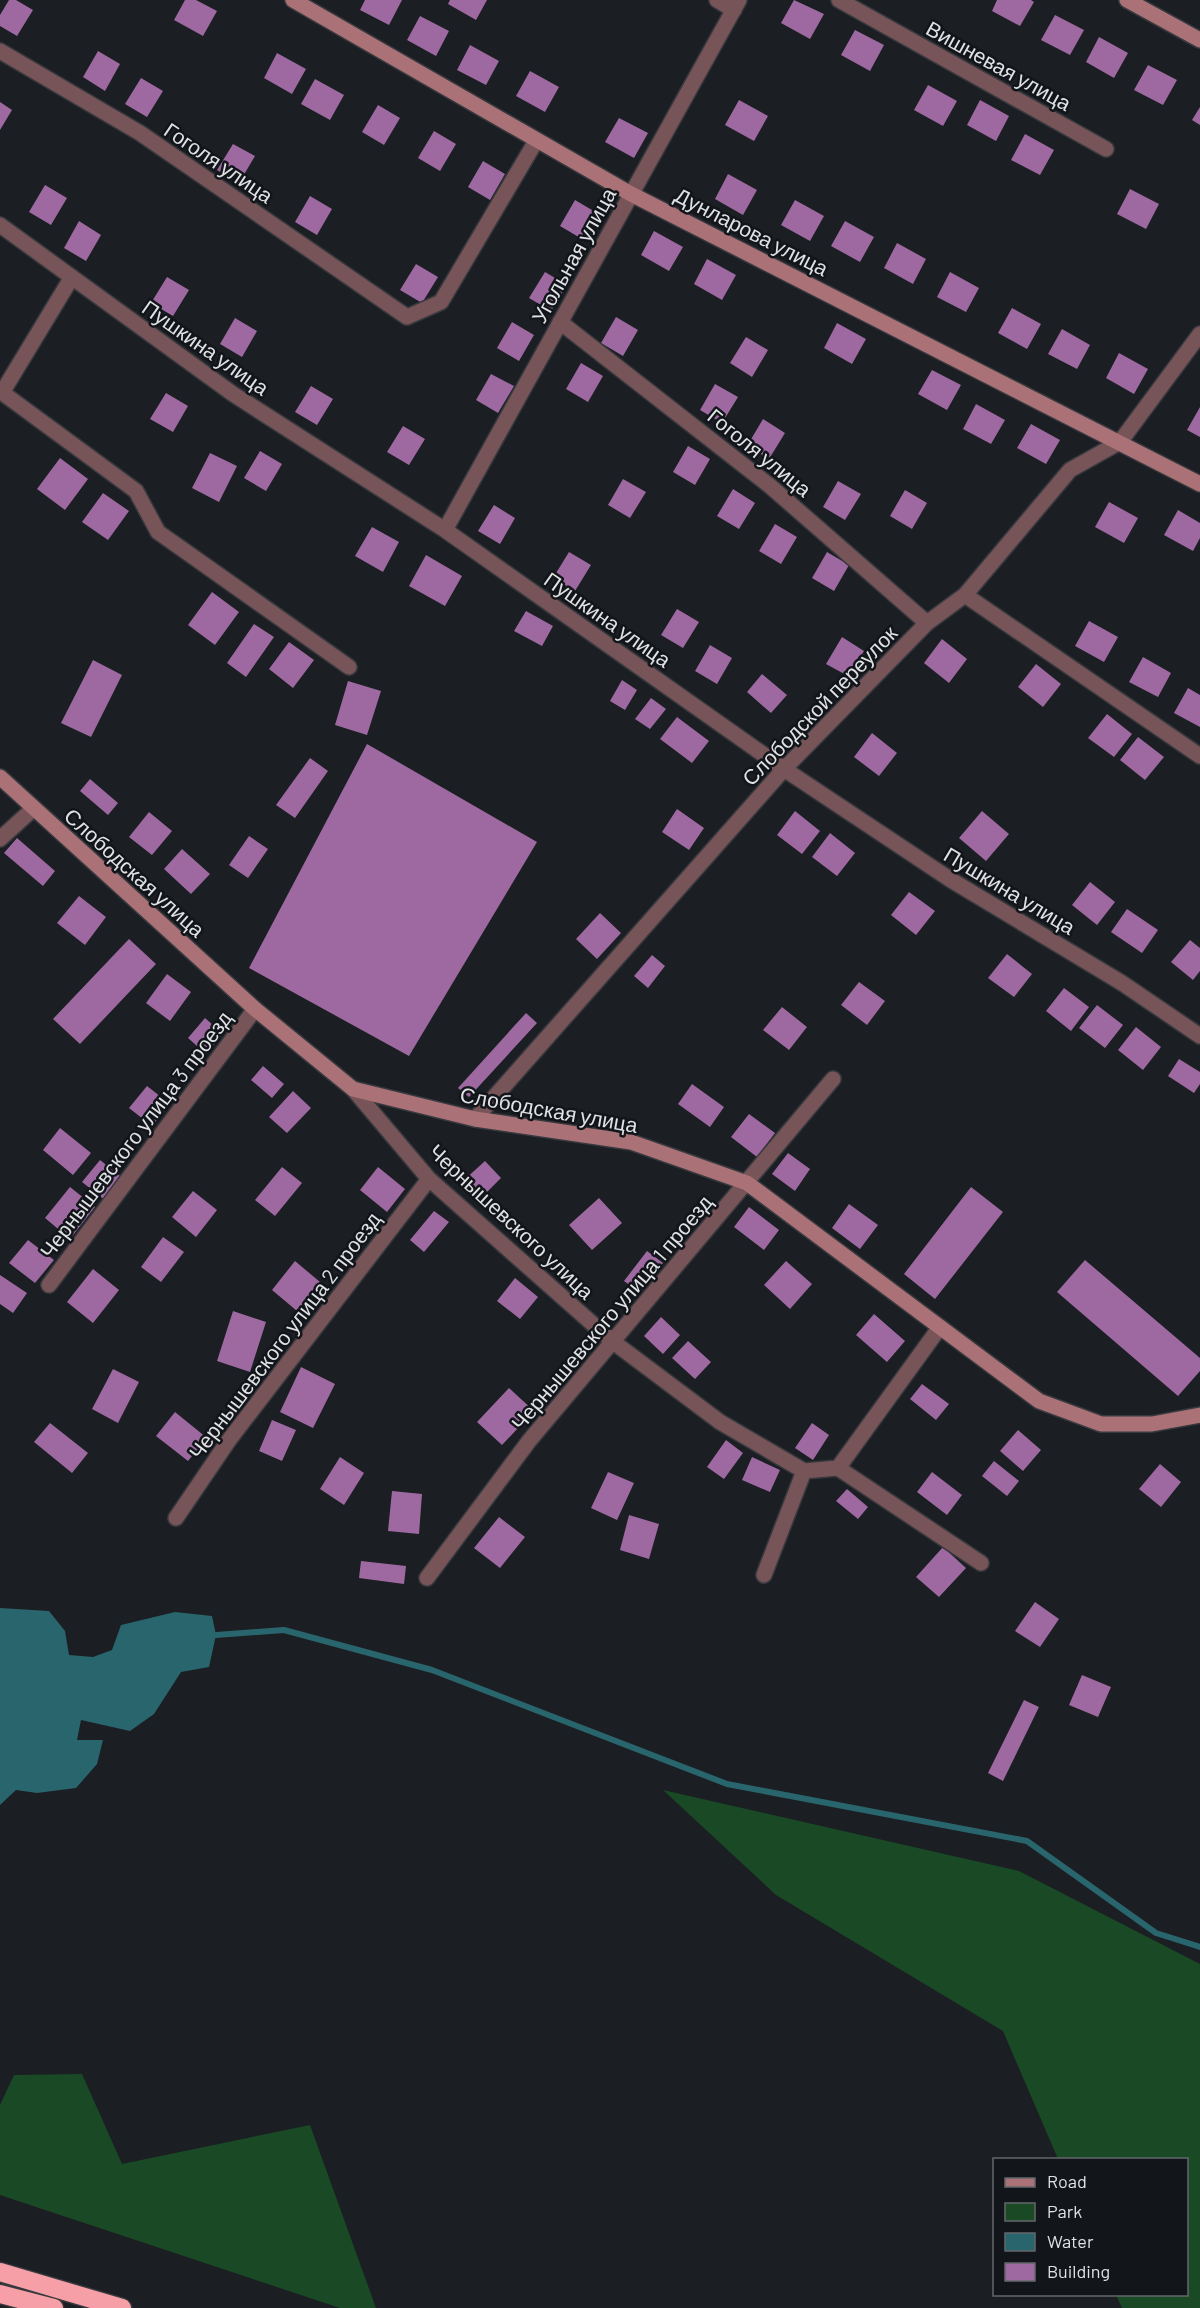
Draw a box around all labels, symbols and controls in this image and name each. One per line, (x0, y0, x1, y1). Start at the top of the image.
street label: Вишневая улица (922, 15, 1076, 115)
street label: Гоголя улица (160, 117, 278, 208)
street label: Дунларова улица (671, 182, 833, 281)
street label: Угольная улица (526, 183, 621, 327)
street label: Пушкина улица (138, 294, 274, 400)
street label: Гоголя улица (703, 403, 817, 501)
street label: Пушкина улица (540, 566, 676, 672)
street label: Слободской переулок (736, 620, 902, 790)
street label: Слободская улица (60, 802, 210, 942)
street label: Пушкина улица (940, 841, 1080, 939)
street label: Чернышевского улица 3 проезд (34, 1006, 236, 1262)
street label: Слободская улица (458, 1081, 640, 1137)
street label: Чернышевского улица (425, 1138, 600, 1304)
street label: Чернышевского улица 1 проезд (505, 1189, 717, 1435)
street label: Чернышевского улица 2 проезд (183, 1207, 385, 1463)
legend (993, 2158, 1188, 2296)
text: Road (1047, 2170, 1087, 2192)
text: Park (1047, 2200, 1082, 2222)
text: Water (1047, 2230, 1094, 2252)
text: Building (1047, 2260, 1110, 2282)

